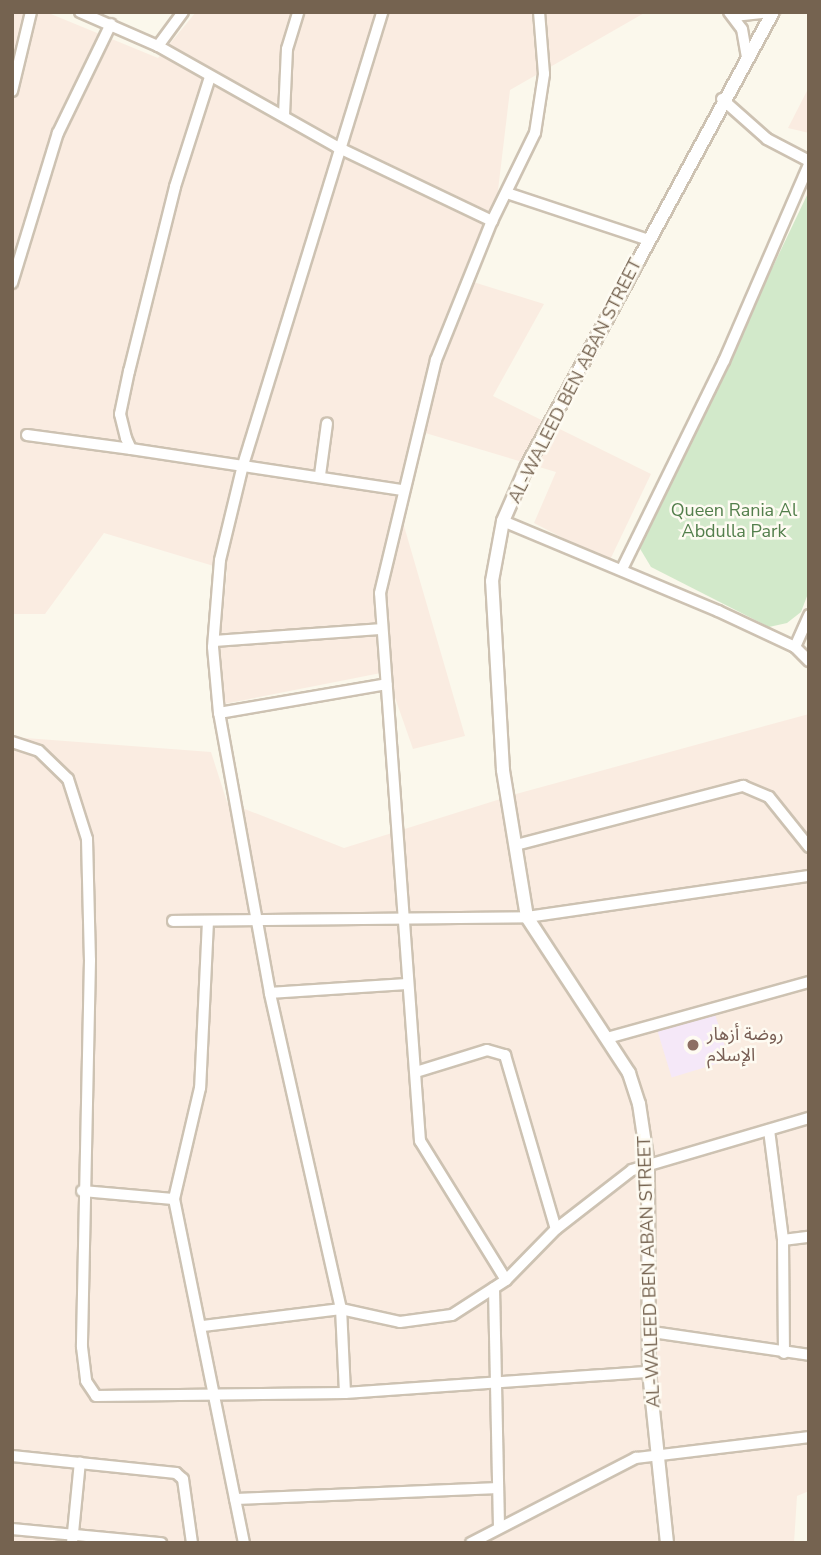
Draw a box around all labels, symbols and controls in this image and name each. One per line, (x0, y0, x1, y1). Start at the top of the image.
street label: AL-WALEED BEN ABAN STREET (504, 255, 646, 507)
park label: Queen Rania Al Abdulla Park (671, 500, 797, 542)
place label: روضة أزهار الإسلام (707, 1024, 784, 1066)
marker: روضة أزهار الإسلام (685, 1037, 701, 1053)
street label: AL-WALEED BEN ABAN STREET (633, 1136, 665, 1408)

